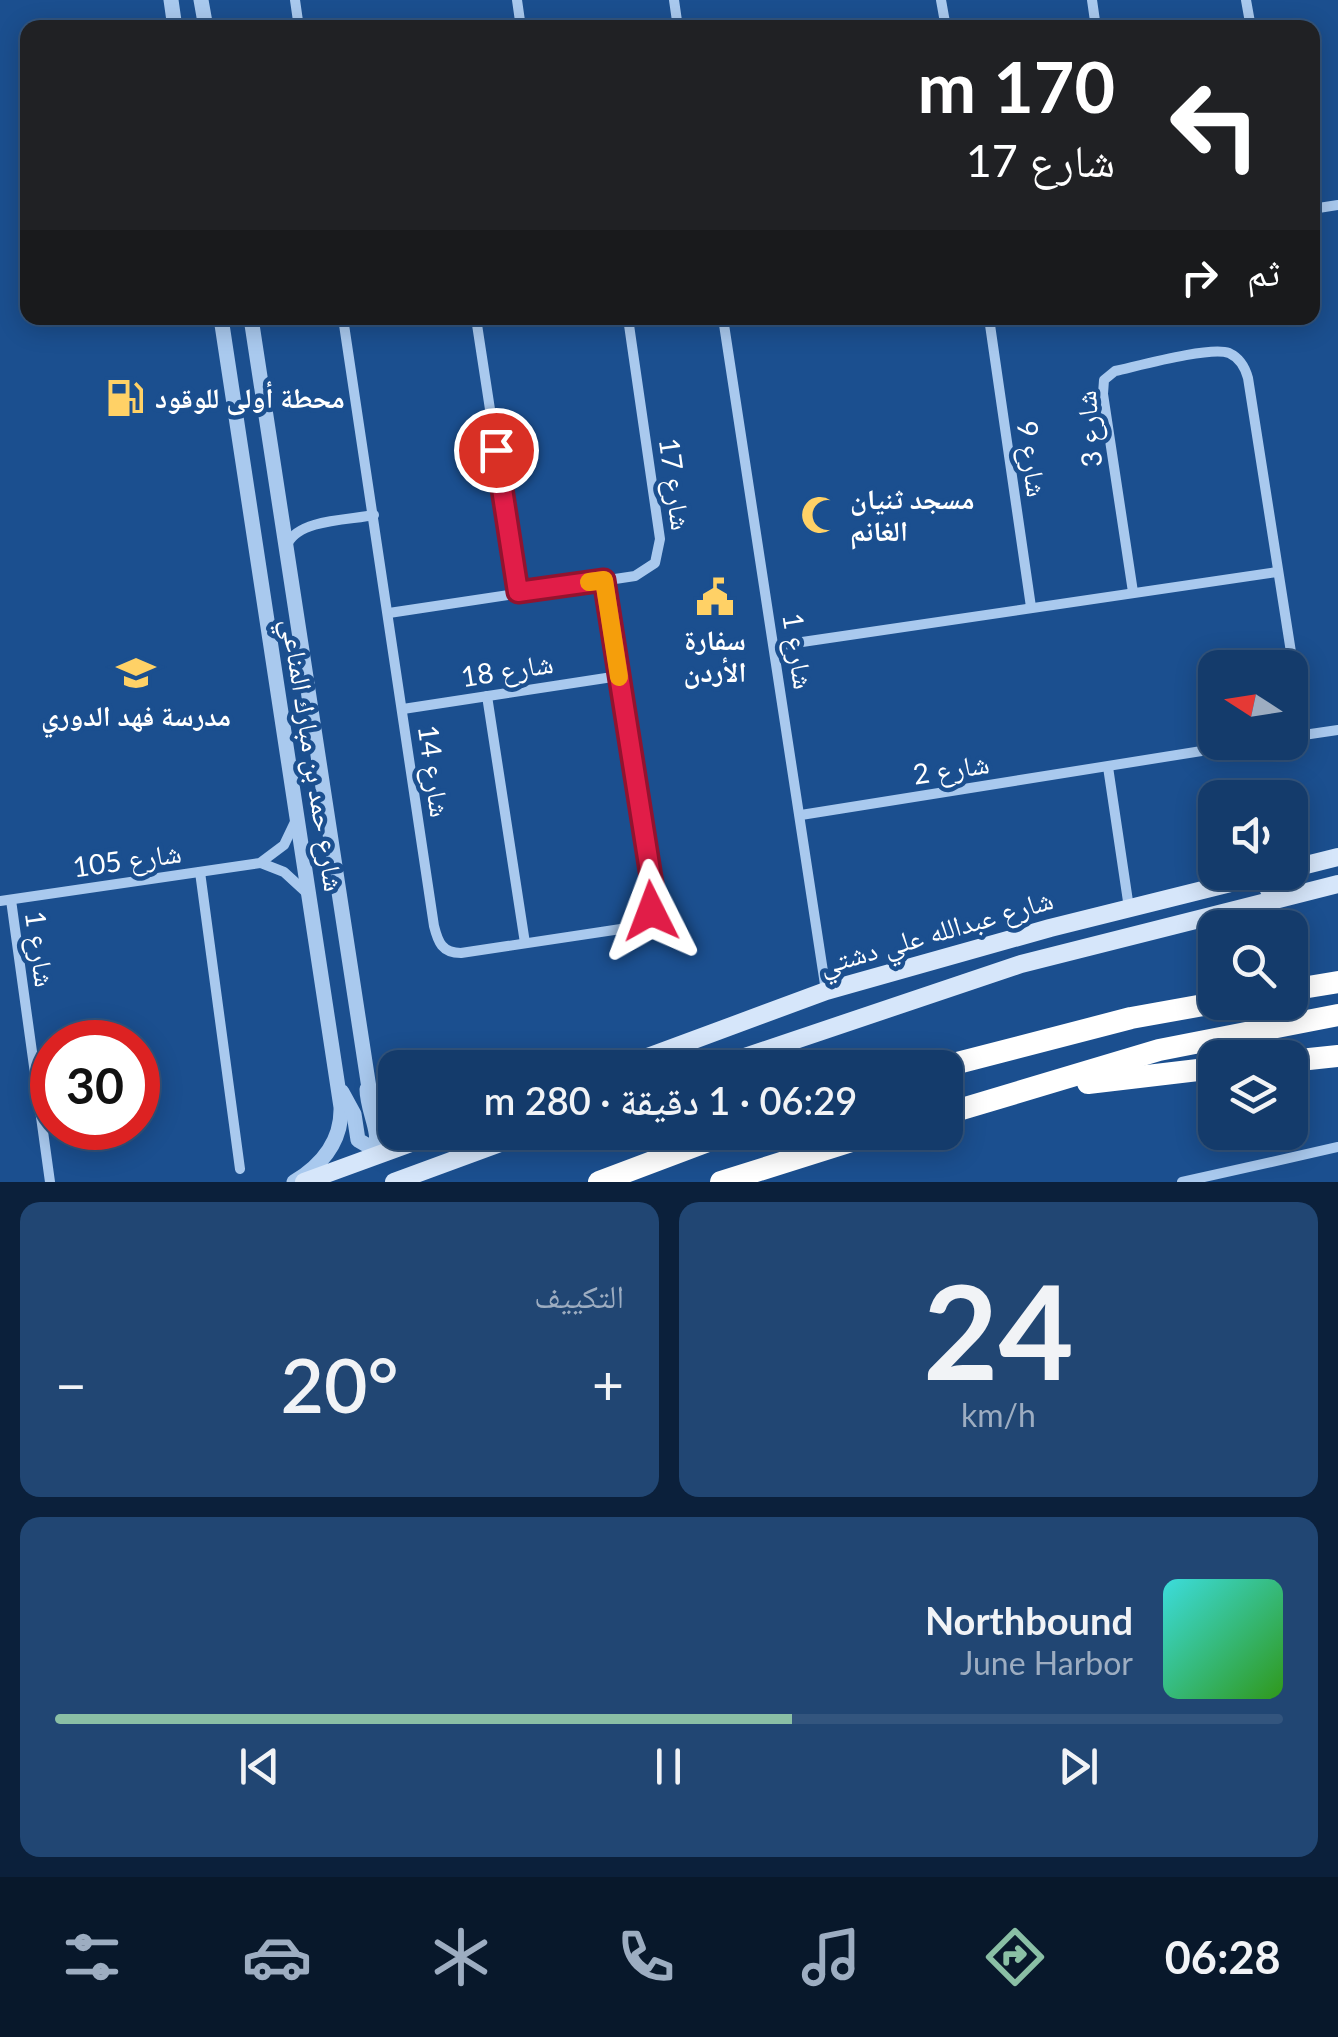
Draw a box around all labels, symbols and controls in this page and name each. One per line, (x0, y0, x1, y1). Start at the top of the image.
text: 170 m (918, 44, 1115, 128)
icon: left (1150, 60, 1280, 190)
text: شارع 17 (966, 133, 1115, 187)
text: ثم (1247, 248, 1280, 294)
icon: right (1172, 250, 1227, 305)
fuel station icon: محطة أولى للوقود (104, 377, 146, 419)
place label: محطة أولى للوقود (155, 380, 345, 416)
street label: شارع 3 (1068, 389, 1110, 469)
pin (454, 408, 539, 493)
street label: شارع 9 (1009, 419, 1055, 499)
icon: arrive (469, 423, 524, 478)
street label: شارع 17 (651, 436, 699, 532)
place label: مسجد ثنيان الغانم (850, 481, 974, 550)
mosque icon: مسجد ثنيان الغانم (799, 494, 841, 536)
public building icon: سفارة الأردن (694, 576, 736, 618)
street label: شارع 1 (774, 610, 822, 692)
street label: شارع حمد بن مبارك المناعي (269, 616, 352, 895)
place label: سفارة الأردن (684, 622, 746, 689)
street label: شارع 18 (458, 645, 556, 695)
north arrow (1198, 650, 1308, 760)
map controls (1198, 650, 1308, 1150)
school or university icon: مدرسة فهد الدوري (115, 652, 157, 694)
place label: مدرسة فهد الدوري (41, 698, 231, 739)
street label: شارع 14 (410, 723, 458, 819)
street label: شارع 2 (910, 745, 992, 793)
button: sound (1198, 780, 1308, 890)
street label: شارع 105 (70, 835, 184, 885)
position arrow (599, 859, 703, 963)
street label: شارع عبدالله علي دشتي (815, 881, 1059, 988)
street label: شارع 1 (17, 909, 63, 989)
button: search (1198, 910, 1308, 1020)
speed limit sign: 30 (30, 1020, 160, 1150)
button: layers (1198, 1040, 1308, 1150)
text: 06:29 · 1 دقيقة · 280 m (484, 1077, 857, 1123)
text: 24 (923, 1252, 1074, 1408)
text: التكييف (534, 1276, 624, 1315)
text: 20° (280, 1339, 399, 1429)
text: − (55, 1351, 87, 1417)
text: + (592, 1351, 624, 1417)
text: km/h (961, 1395, 1036, 1434)
text: Northbound (925, 1597, 1133, 1643)
text: June Harbor (960, 1643, 1133, 1682)
icon: previous (232, 1739, 287, 1794)
icon: pause (641, 1739, 696, 1794)
icon: next (1051, 1739, 1106, 1794)
icon: filters (57, 1922, 127, 1992)
icon: car (242, 1922, 312, 1992)
icon: climate (426, 1922, 496, 1992)
icon: phone (611, 1922, 681, 1992)
icon: music (796, 1922, 866, 1992)
icon: directions (980, 1922, 1050, 1992)
text: 06:28 (1165, 1930, 1281, 1984)

